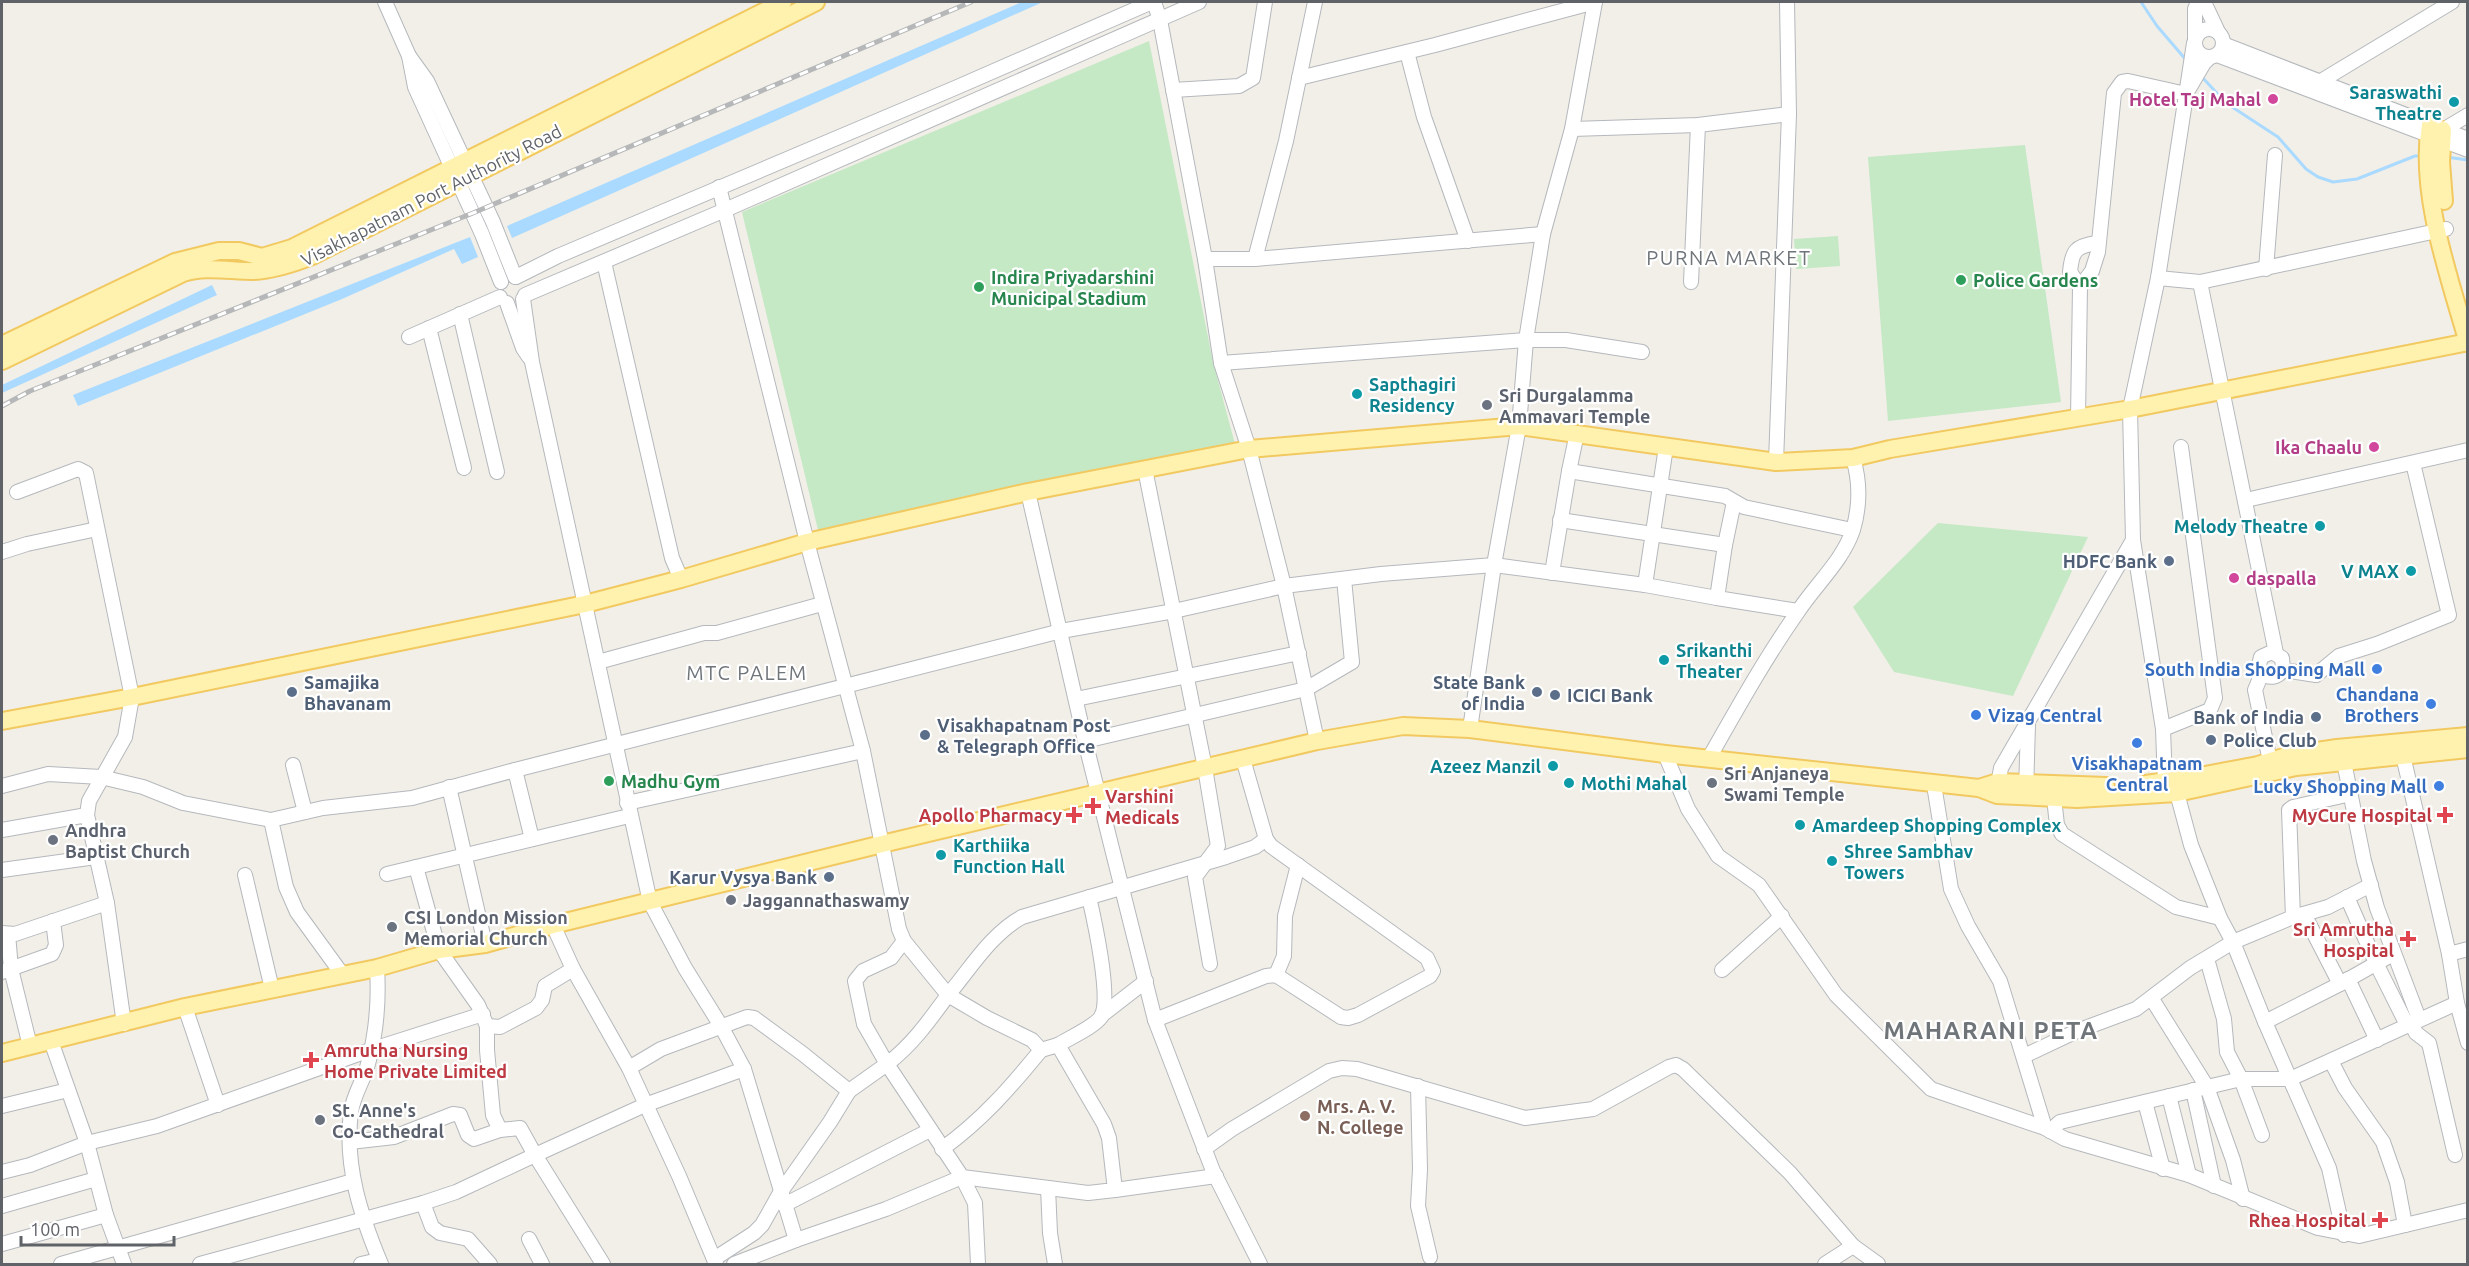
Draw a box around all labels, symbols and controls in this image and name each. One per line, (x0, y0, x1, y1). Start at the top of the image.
place label: Saraswathi Theatre (2349, 82, 2442, 123)
place label: Hotel Taj Mahal (2129, 89, 2262, 109)
marker: Hotel Taj Mahal (2266, 92, 2280, 106)
marker: Saraswathi Theatre (2447, 95, 2461, 109)
street label: Visakhapatnam Port Authority Road (297, 120, 565, 270)
district label: PURNA MARKET (1646, 246, 1812, 269)
place label: Indira Priyadarshini Municipal Stadium (991, 267, 1154, 308)
place label: Police Gardens (1973, 270, 2098, 290)
marker: Police Gardens (1954, 273, 1968, 287)
marker: Indira Priyadarshini Municipal Stadium (972, 280, 986, 294)
place label: Sapthagiri Residency (1369, 374, 1456, 415)
place label: Sri Durgalamma Ammavari Temple (1499, 385, 1650, 426)
marker: Sapthagiri Residency (1350, 387, 1364, 401)
marker: Sri Durgalamma Ammavari Temple (1480, 398, 1494, 412)
place label: Ika Chaalu (2275, 437, 2362, 457)
marker: Ika Chaalu (2367, 440, 2381, 454)
place label: Melody Theatre (2174, 516, 2308, 536)
marker: Melody Theatre (2313, 519, 2327, 533)
place label: HDFC Bank (2063, 551, 2157, 571)
marker: HDFC Bank (2162, 554, 2176, 568)
place label: V MAX (2341, 561, 2399, 581)
marker: V MAX (2404, 564, 2418, 578)
place label: daspalla (2246, 568, 2317, 588)
marker: daspalla (2227, 571, 2241, 585)
place label: Srikanthi Theater (1676, 640, 1752, 681)
marker: Srikanthi Theater (1657, 653, 1671, 667)
place label: South India Shopping Mall (2145, 659, 2366, 679)
district label: MTC PALEM (686, 661, 808, 684)
marker: South India Shopping Mall (2370, 662, 2384, 676)
place label: Samajika Bhavanam (304, 672, 391, 713)
place label: State Bank of India (1433, 672, 1525, 713)
place label: Chandana Brothers (2336, 684, 2419, 725)
marker: Samajika Bhavanam (285, 685, 299, 699)
marker: State Bank of India (1530, 685, 1544, 699)
place label: ICICI Bank (1567, 685, 1653, 705)
marker: ICICI Bank (1548, 688, 1562, 702)
marker: Chandana Brothers (2424, 697, 2438, 711)
place label: Vizag Central (1988, 705, 2102, 725)
place label: Bank of India (2193, 707, 2304, 727)
marker: Vizag Central (1969, 708, 1983, 722)
marker: Bank of India (2309, 710, 2323, 724)
place label: Visakhapatnam Post & Telegraph Office (937, 715, 1111, 756)
marker: Visakhapatnam Post & Telegraph Office (918, 728, 932, 742)
place label: Police Club (2223, 730, 2317, 750)
marker: Police Club (2204, 733, 2218, 747)
marker: Visakhapatnam Central (2130, 736, 2144, 750)
place label: Visakhapatnam Central (2072, 753, 2203, 794)
place label: Azeez Manzil (1430, 756, 1542, 776)
marker: Azeez Manzil (1546, 759, 1560, 773)
place label: Sri Anjaneya Swami Temple (1724, 763, 1845, 804)
place label: Madhu Gym (621, 771, 720, 791)
place label: Mothi Mahal (1581, 773, 1688, 793)
marker: Madhu Gym (602, 774, 616, 788)
marker: Mothi Mahal (1562, 776, 1576, 790)
marker: Sri Anjaneya Swami Temple (1705, 776, 1719, 790)
place label: Lucky Shopping Mall (2253, 776, 2428, 796)
marker: Lucky Shopping Mall (2432, 779, 2446, 793)
place label: Varshini Medicals (1105, 786, 1179, 827)
marker: Varshini Medicals (1086, 799, 1100, 813)
place label: Apollo Pharmacy (919, 805, 1062, 825)
place label: MyCure Hospital (2292, 805, 2433, 825)
marker: MyCure Hospital (2436, 806, 2454, 824)
marker: Apollo Pharmacy (1067, 808, 1081, 822)
place label: Amardeep Shopping Complex (1812, 815, 2062, 835)
marker: Amardeep Shopping Complex (1793, 818, 1807, 832)
place label: Andhra Baptist Church (65, 820, 190, 861)
marker: Andhra Baptist Church (46, 833, 60, 847)
place label: Karthiika Function Hall (953, 835, 1065, 876)
place label: Shree Sambhav Towers (1844, 841, 1974, 882)
marker: Karthiika Function Hall (934, 848, 948, 862)
marker: Shree Sambhav Towers (1825, 854, 1839, 868)
place label: Karur Vysya Bank (669, 867, 817, 887)
marker: Karur Vysya Bank (822, 870, 836, 884)
place label: Jaggannathaswamy (743, 890, 910, 910)
marker: Jaggannathaswamy (724, 893, 738, 907)
place label: CSI London Mission Memorial Church (404, 907, 568, 948)
place label: Sri Amrutha Hospital (2293, 919, 2395, 960)
marker: CSI London Mission Memorial Church (385, 920, 399, 934)
marker: Sri Amrutha Hospital (2399, 930, 2417, 948)
district label: MAHARANI PETA (1883, 1017, 2099, 1044)
place label: Amrutha Nursing Home Private Limited (324, 1040, 507, 1081)
marker: Amrutha Nursing Home Private Limited (302, 1051, 320, 1069)
place label: Mrs. A. V. N. College (1317, 1096, 1404, 1137)
place label: St. Anne's Co-Cathedral (332, 1100, 444, 1141)
marker: Mrs. A. V. N. College (1298, 1109, 1312, 1123)
marker: St. Anne's Co-Cathedral (313, 1113, 327, 1127)
scale bar (21, 1209, 174, 1247)
place label: Rhea Hospital (2248, 1210, 2367, 1230)
marker: Rhea Hospital (2371, 1211, 2389, 1229)
text: 100 m (30, 1219, 80, 1239)

